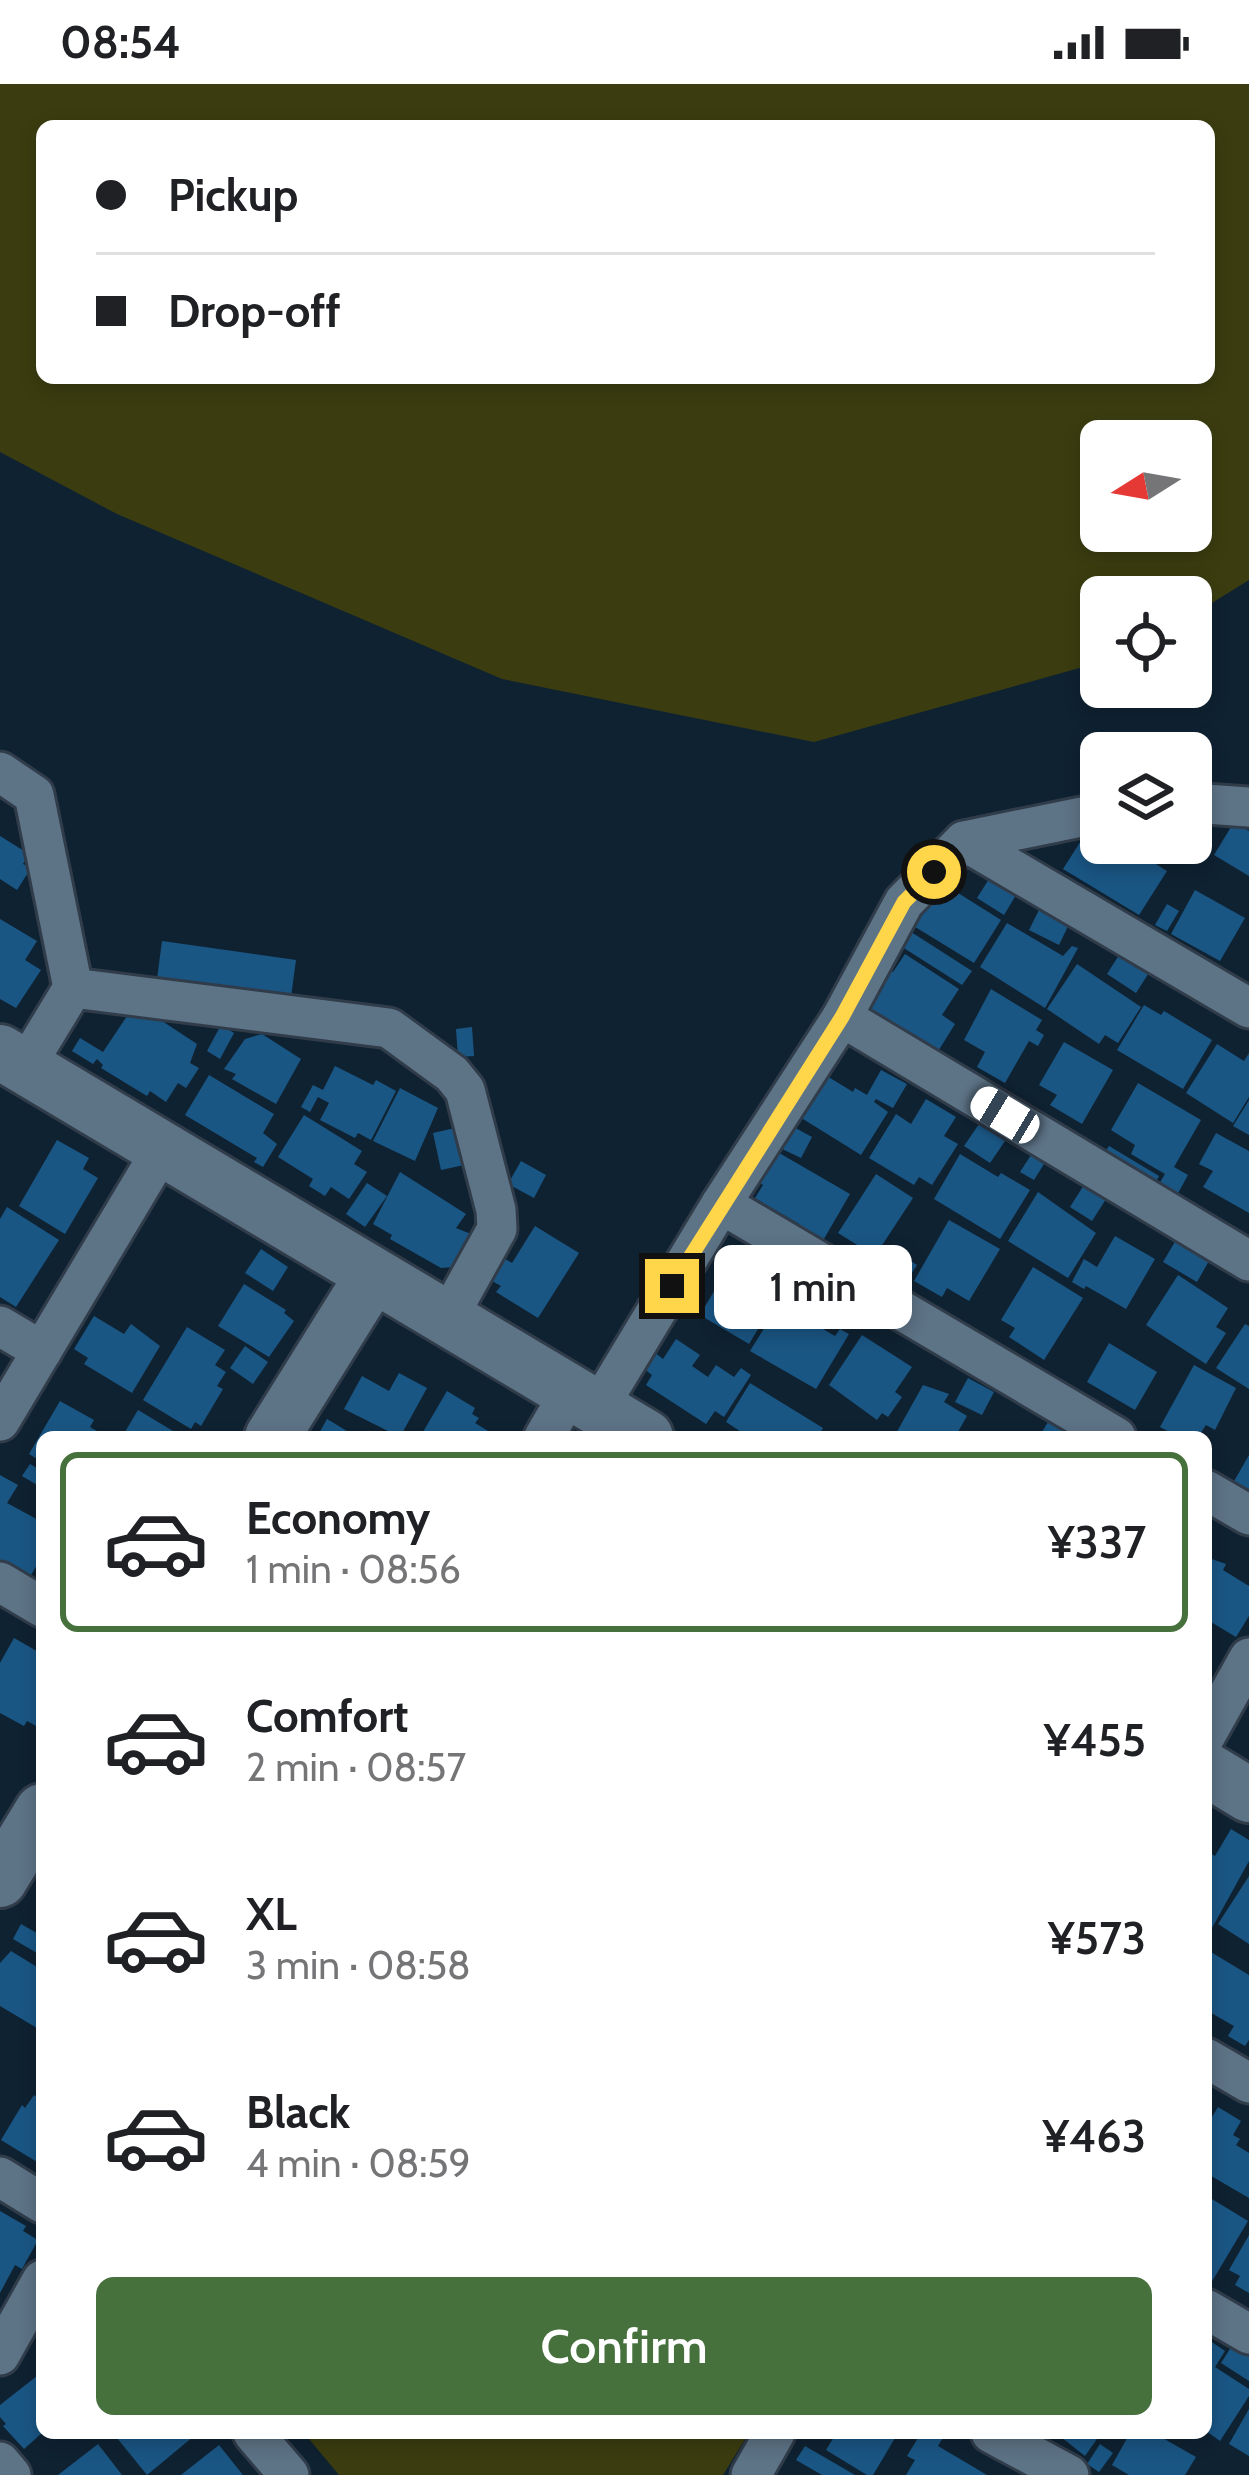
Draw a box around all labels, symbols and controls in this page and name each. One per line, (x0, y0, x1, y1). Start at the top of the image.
text: 08:54 (60, 15, 181, 69)
text: Pickup (168, 168, 298, 222)
text: Drop-off (168, 284, 341, 338)
north arrow (1080, 420, 1212, 552)
map controls (1080, 420, 1212, 864)
button: locate (1080, 576, 1212, 708)
button: layers (1080, 732, 1212, 864)
route start (907, 845, 961, 899)
car (965, 1081, 1045, 1149)
callout: 1 min (714, 1244, 912, 1328)
route end (645, 1259, 699, 1313)
text: 1 min (769, 1263, 857, 1311)
icon: car (102, 1488, 210, 1596)
text: Economy (246, 1491, 430, 1545)
text: ¥337 (1048, 1515, 1146, 1569)
text: 1 min · 08:56 (246, 1545, 461, 1593)
icon: car (102, 1686, 210, 1794)
text: Comfort (246, 1689, 409, 1743)
text: ¥455 (1044, 1713, 1146, 1767)
text: 2 min · 08:57 (246, 1743, 466, 1791)
icon: car (102, 1884, 210, 1992)
text: XL (246, 1887, 297, 1941)
text: ¥573 (1048, 1911, 1146, 1965)
text: 3 min · 08:58 (246, 1941, 471, 1989)
icon: car (102, 2082, 210, 2190)
text: Black (246, 2085, 350, 2139)
text: ¥463 (1043, 2109, 1146, 2163)
text: 4 min · 08:59 (246, 2139, 471, 2187)
button: Confirm (96, 2277, 1152, 2415)

